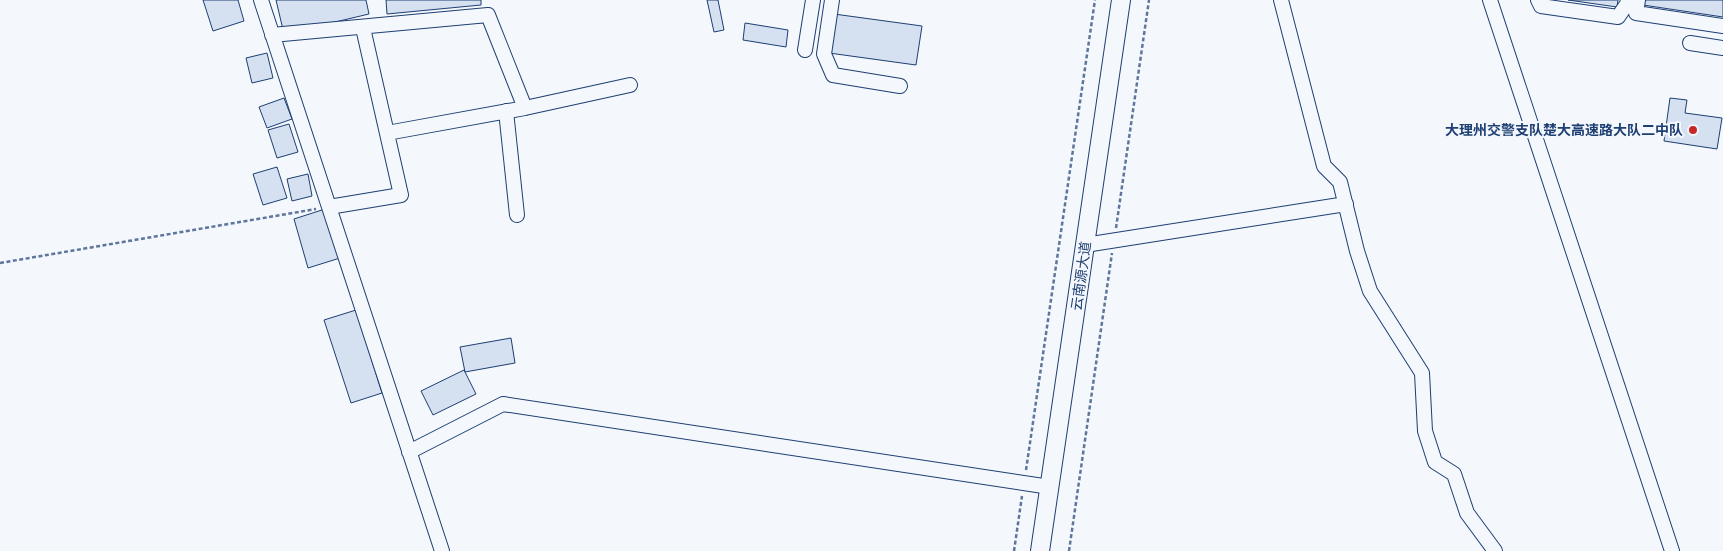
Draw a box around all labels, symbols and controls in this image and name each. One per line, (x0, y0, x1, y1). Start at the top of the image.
place label: 大理州交警支队楚大高速路大队二中队 (1445, 120, 1683, 139)
marker: 大理州交警支队楚大高速路大队二中队 (1687, 124, 1699, 136)
street label: 云南源大道 (1066, 240, 1095, 312)

